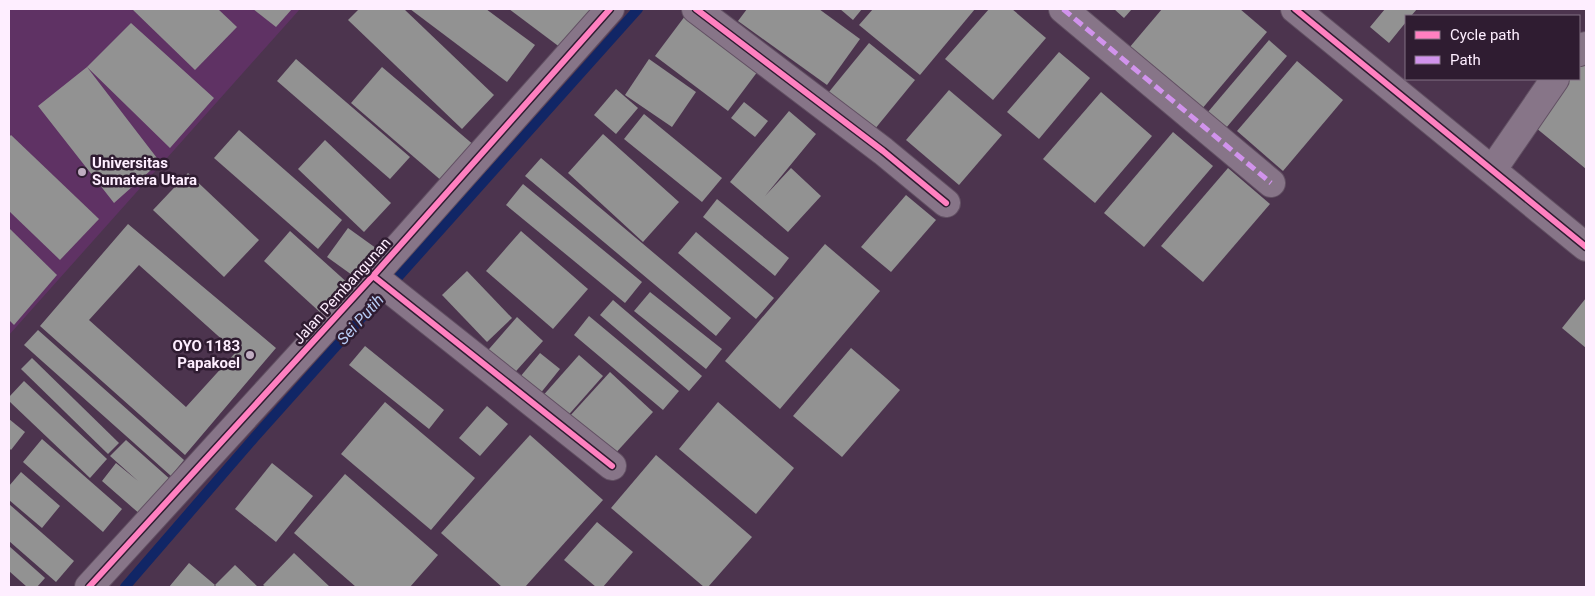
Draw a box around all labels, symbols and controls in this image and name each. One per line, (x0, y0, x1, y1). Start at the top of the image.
legend (1405, 15, 1580, 80)
text: Cycle path (1450, 26, 1520, 44)
text: Path (1450, 51, 1481, 69)
place label: Universitas Sumatera Utara (92, 154, 197, 189)
marker: Universitas Sumatera Utara (76, 166, 88, 178)
street label: Jalan Pembangunan (289, 234, 395, 348)
water label: Sei Putih (333, 290, 388, 348)
place label: OYO 1183 Papakoel (172, 337, 240, 372)
marker: OYO 1183 Papakoel (244, 349, 256, 361)

